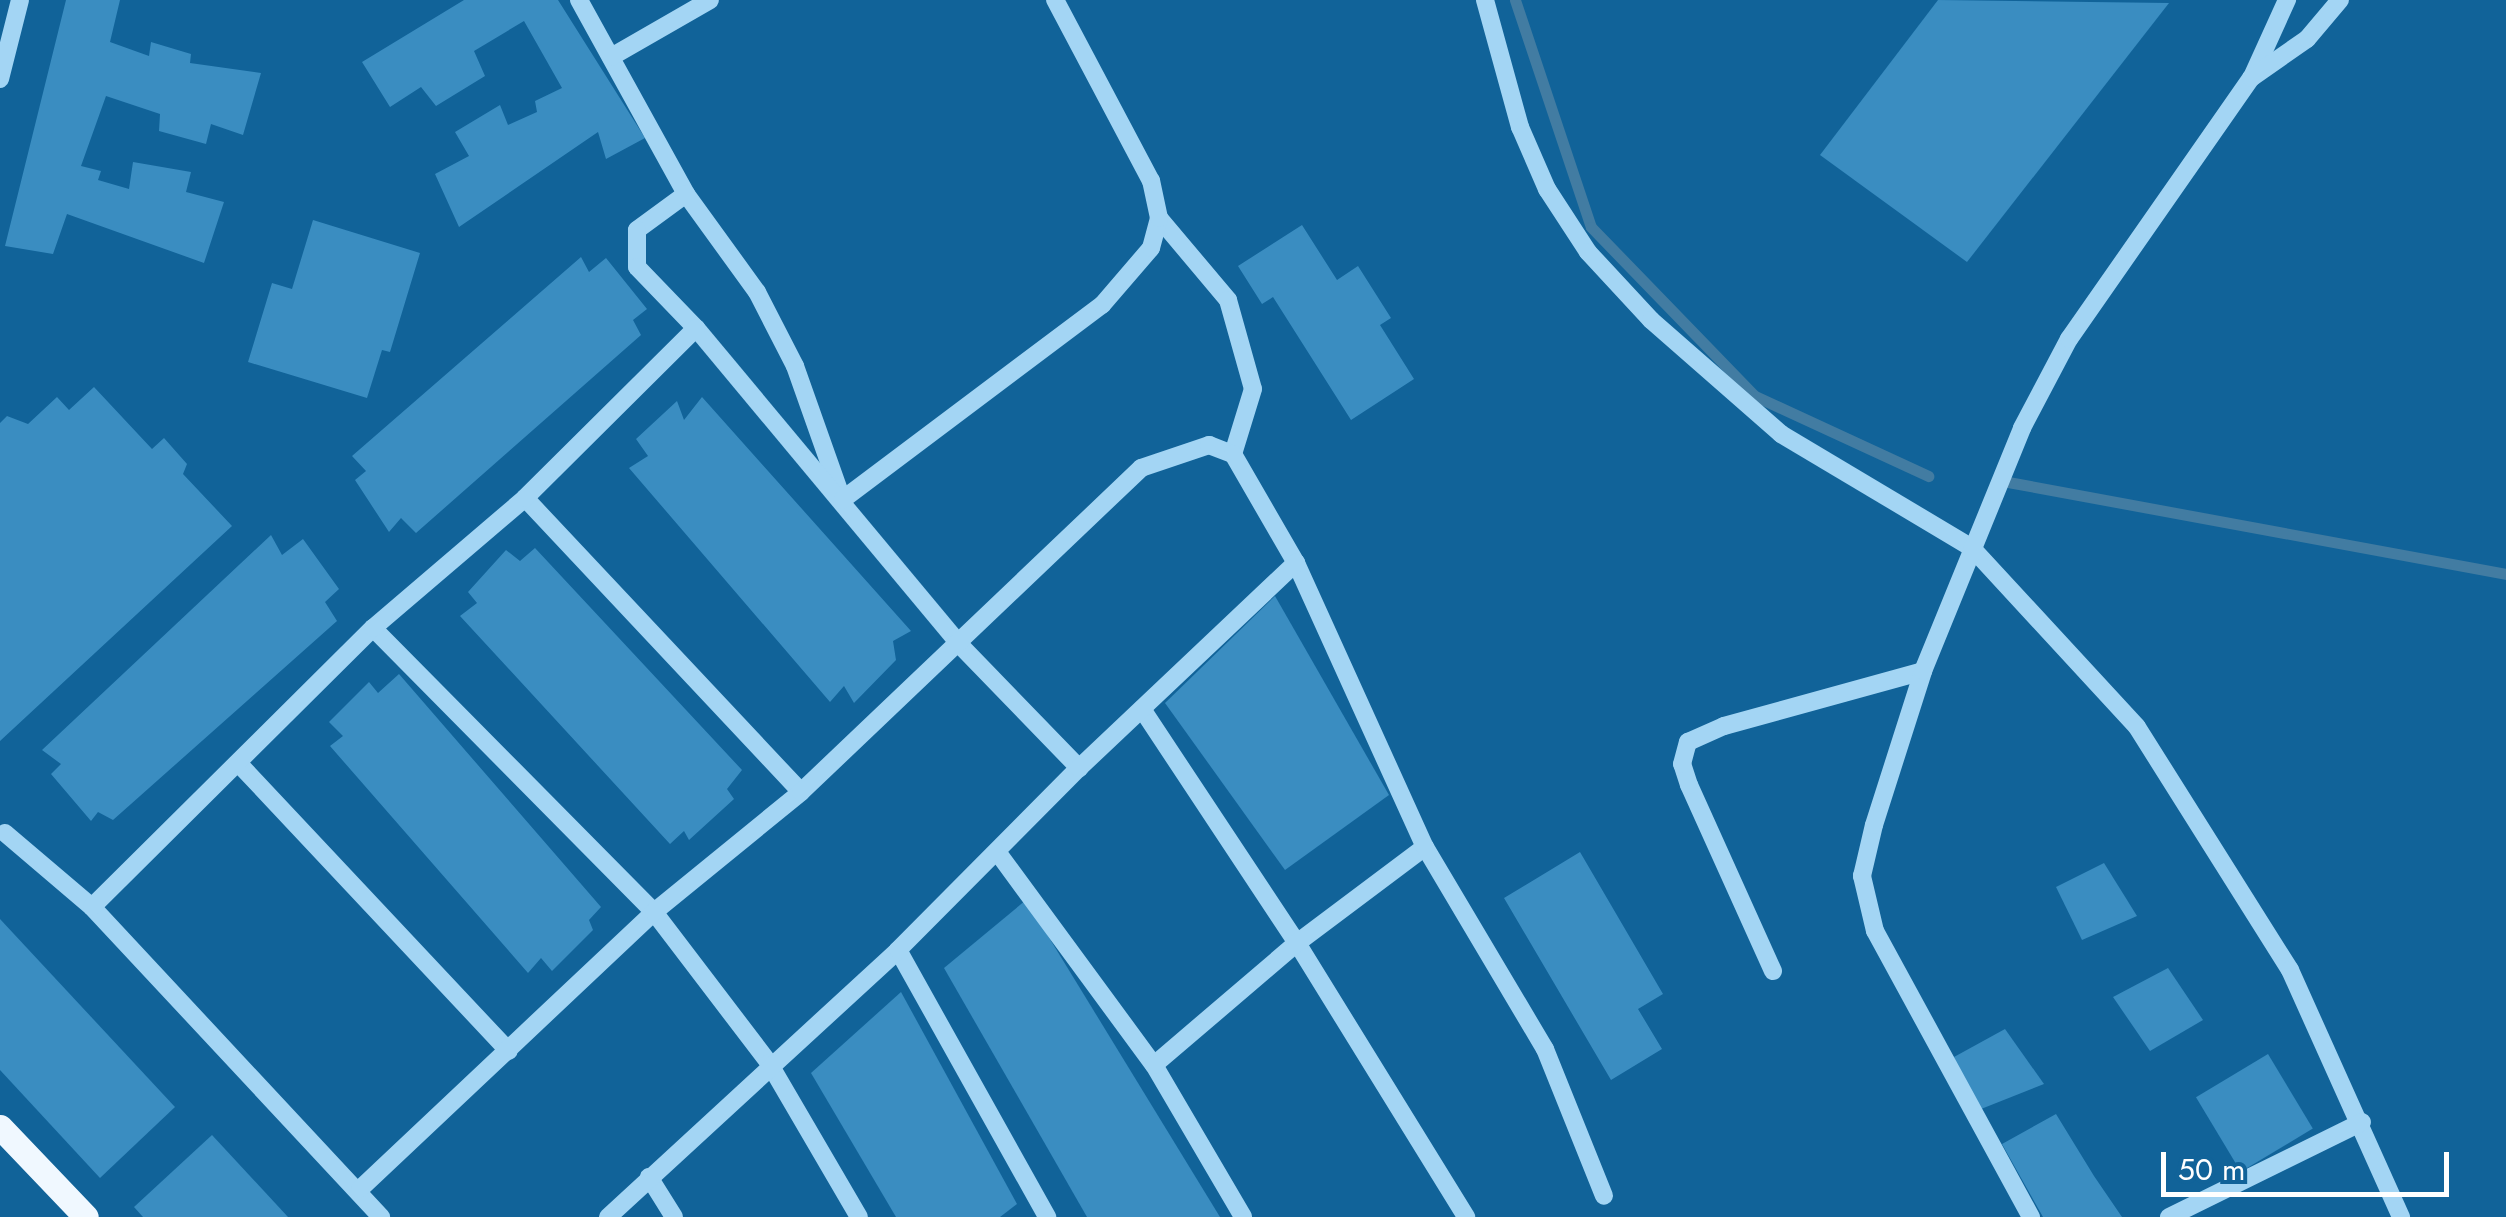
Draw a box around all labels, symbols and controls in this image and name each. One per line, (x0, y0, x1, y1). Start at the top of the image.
scale bar (2166, 1132, 2454, 1194)
text: 50 m (2178, 1148, 2245, 1191)

